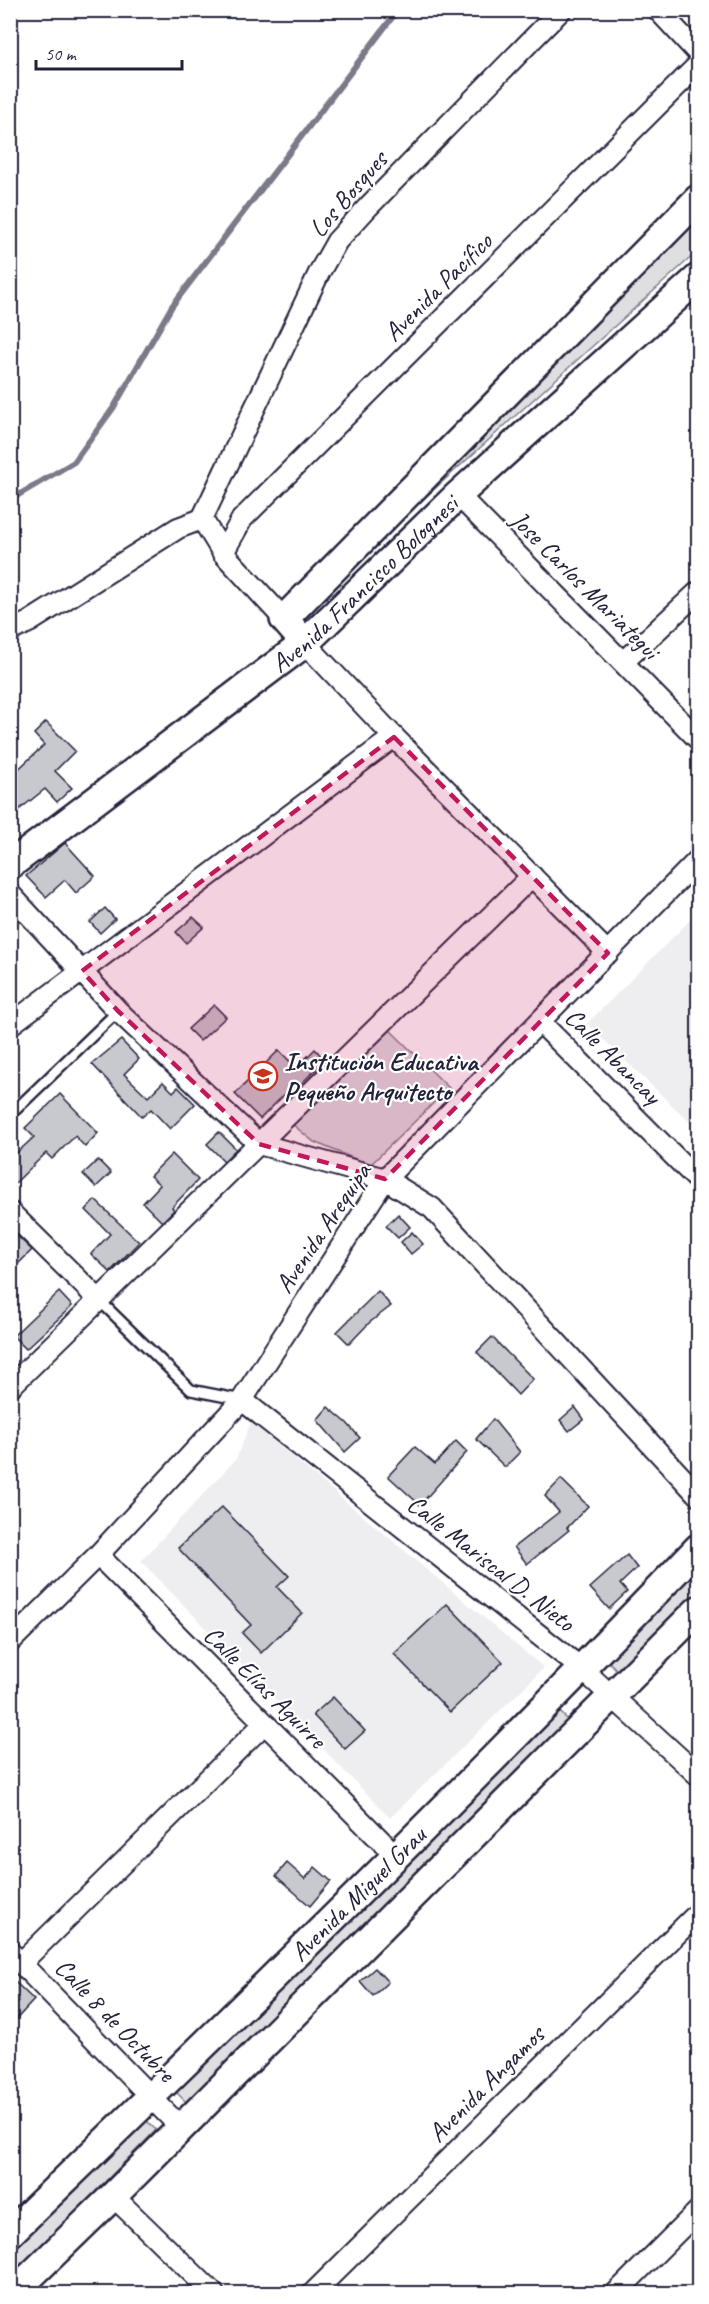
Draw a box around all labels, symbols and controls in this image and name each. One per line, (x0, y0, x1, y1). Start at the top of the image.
scale bar (36, 33, 182, 71)
text: 50 m (45, 43, 78, 65)
street label: Los Bosques (302, 143, 396, 244)
street label: Avenida Pacífico (377, 224, 501, 348)
street label: Avenida Francisco Bolognesi (264, 485, 467, 680)
street label: Jose Carlos Mariategui (502, 502, 669, 669)
street label: Calle Abancay (558, 1001, 670, 1113)
place label: Institución Educativa Pequeño Arquitecto (284, 1045, 480, 1108)
school or university icon: Institución Educativa Pequeño Arquitecto (247, 1060, 279, 1092)
street label: Avenida Arequipa (267, 1155, 379, 1299)
street label: Calle Mariscal D. Nieto (401, 1487, 583, 1640)
street label: Calle Elías Aguirre (197, 1619, 335, 1757)
street label: Avenida Miguel Grau (283, 1817, 435, 1968)
street label: Calle 8 de Octubre (48, 1951, 183, 2090)
street label: Avenida Angamos (421, 2017, 553, 2149)

